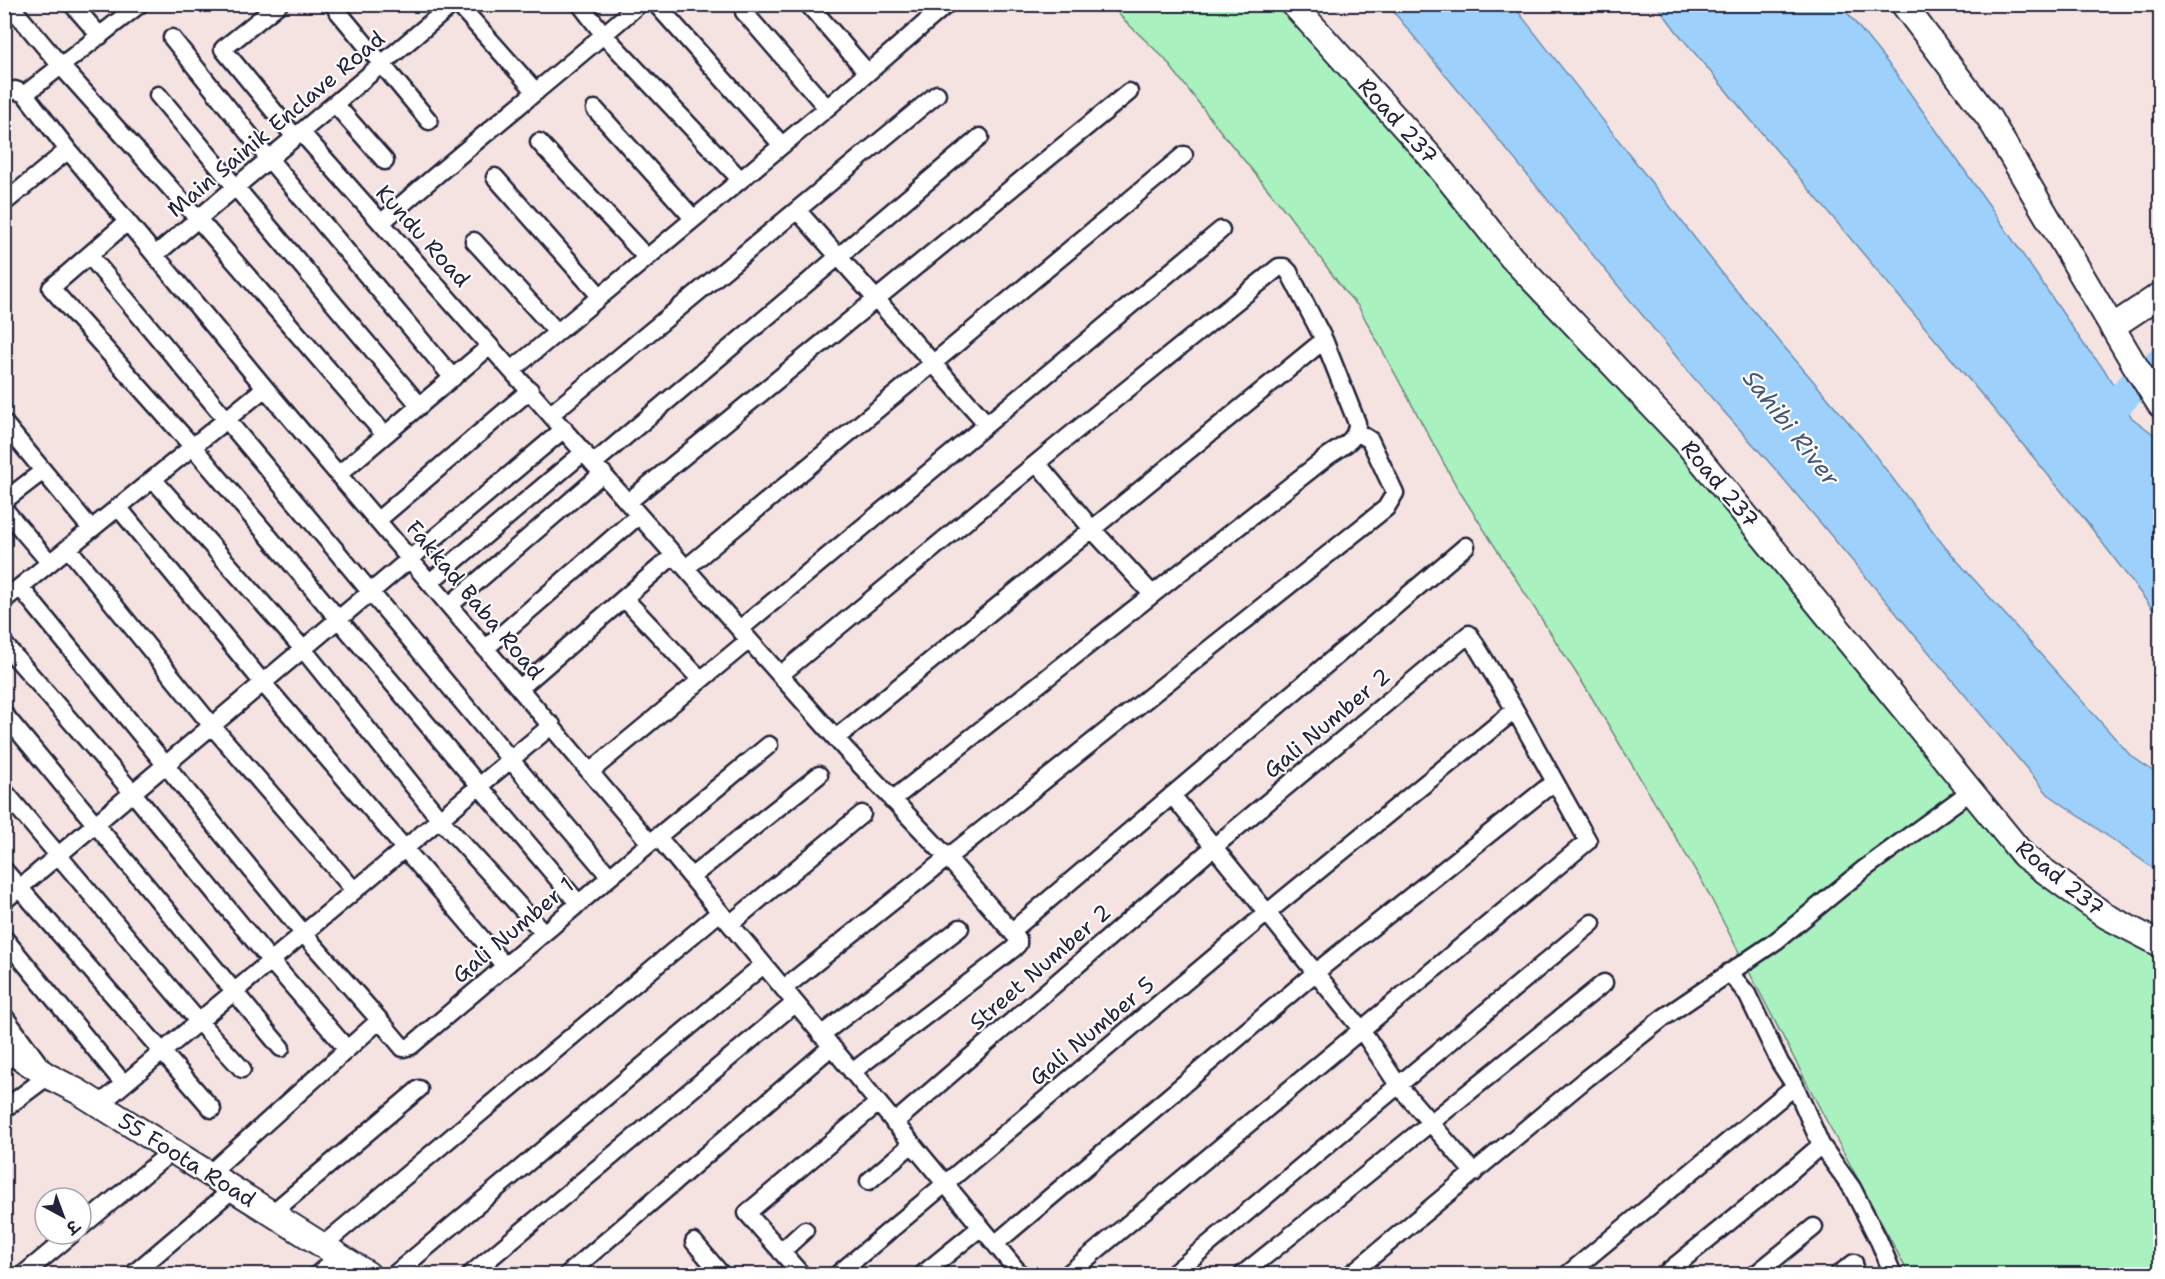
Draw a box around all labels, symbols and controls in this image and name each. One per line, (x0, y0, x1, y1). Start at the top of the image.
street label: Main Sainik Enclave Road (161, 24, 391, 224)
street label: Road 237 (1352, 72, 1444, 170)
street label: Kundu Road (369, 179, 477, 293)
water label: Sahibi River (1735, 363, 1847, 493)
street label: Road 237 (1675, 434, 1765, 534)
street label: Fakkad Baba Road (400, 514, 550, 686)
street label: Gali Number 2 (1258, 661, 1396, 785)
street label: Road 237 (2010, 833, 2110, 923)
street label: Gali Number 1 (446, 870, 580, 990)
street label: Street Number 2 (963, 897, 1117, 1037)
street label: Gali Number 5 (1023, 970, 1161, 1092)
street label: 55 Foota Road (113, 1106, 261, 1214)
north arrow (33, 1186, 93, 1246)
text: उ (61, 1214, 85, 1239)

